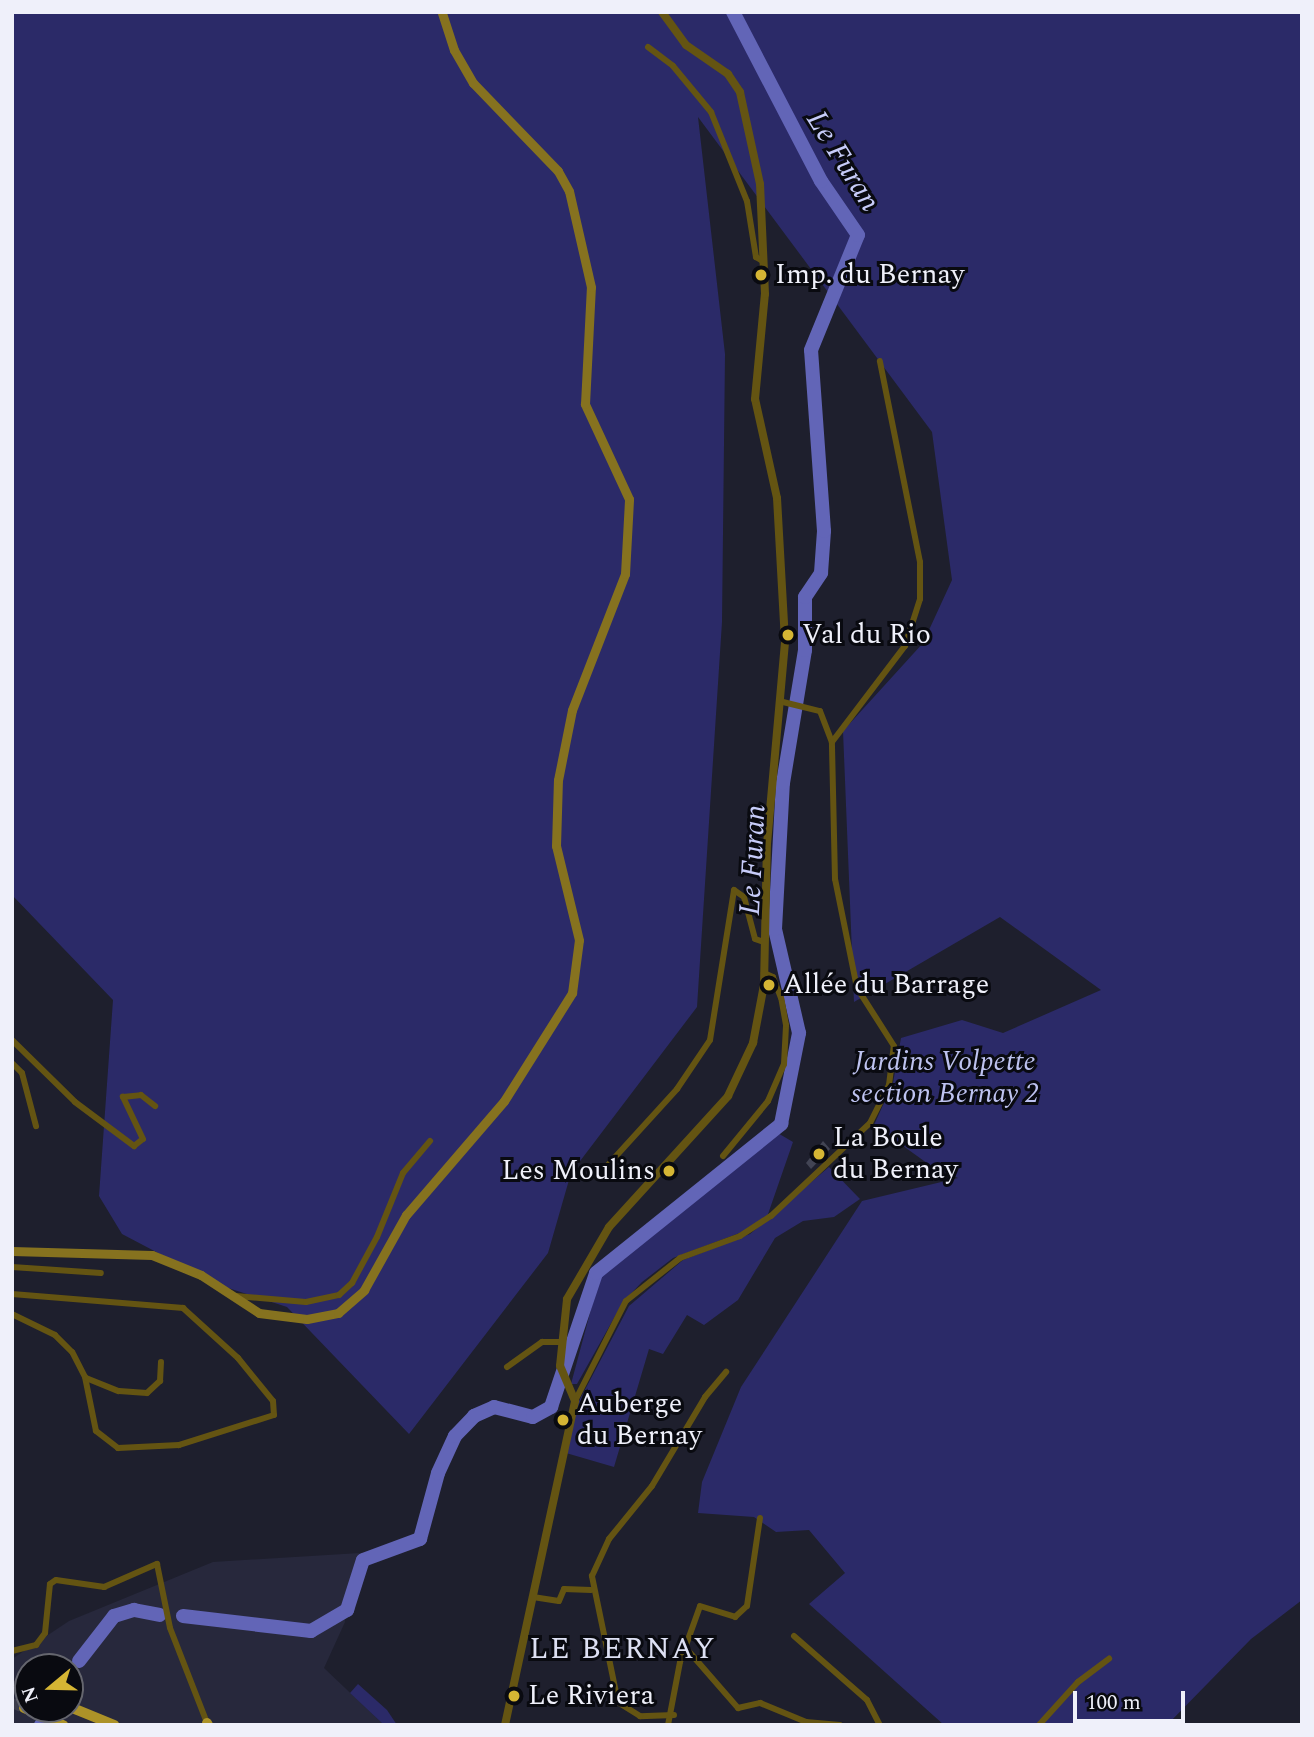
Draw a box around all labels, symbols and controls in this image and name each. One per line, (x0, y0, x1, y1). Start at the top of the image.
water label: Le Furan (798, 104, 888, 218)
place label: Imp. du Bernay (775, 258, 964, 292)
marker: Imp. du Bernay (753, 267, 769, 283)
place label: Val du Rio (802, 618, 931, 652)
marker: Val du Rio (780, 627, 796, 643)
water label: Le Furan (732, 803, 774, 917)
place label: Allée du Barrage (783, 968, 989, 1002)
marker: Allée du Barrage (761, 977, 777, 993)
park label: Jardins Volpette section Bernay 2 (851, 1045, 1039, 1111)
place label: La Boule du Bernay (833, 1121, 958, 1187)
marker: La Boule du Bernay (811, 1146, 827, 1162)
place label: Les Moulins (502, 1154, 655, 1188)
marker: Les Moulins (661, 1163, 677, 1179)
place label: Auberge du Bernay (577, 1387, 702, 1453)
marker: Auberge du Bernay (555, 1412, 571, 1428)
district label: LE BERNAY (530, 1631, 716, 1667)
north arrow (14, 1653, 84, 1723)
scale bar (1076, 1678, 1188, 1722)
place label: Le Riviera (528, 1679, 654, 1713)
text: N (14, 1682, 47, 1706)
text: 100 m (1086, 1687, 1141, 1719)
marker: Le Riviera (506, 1688, 522, 1704)

